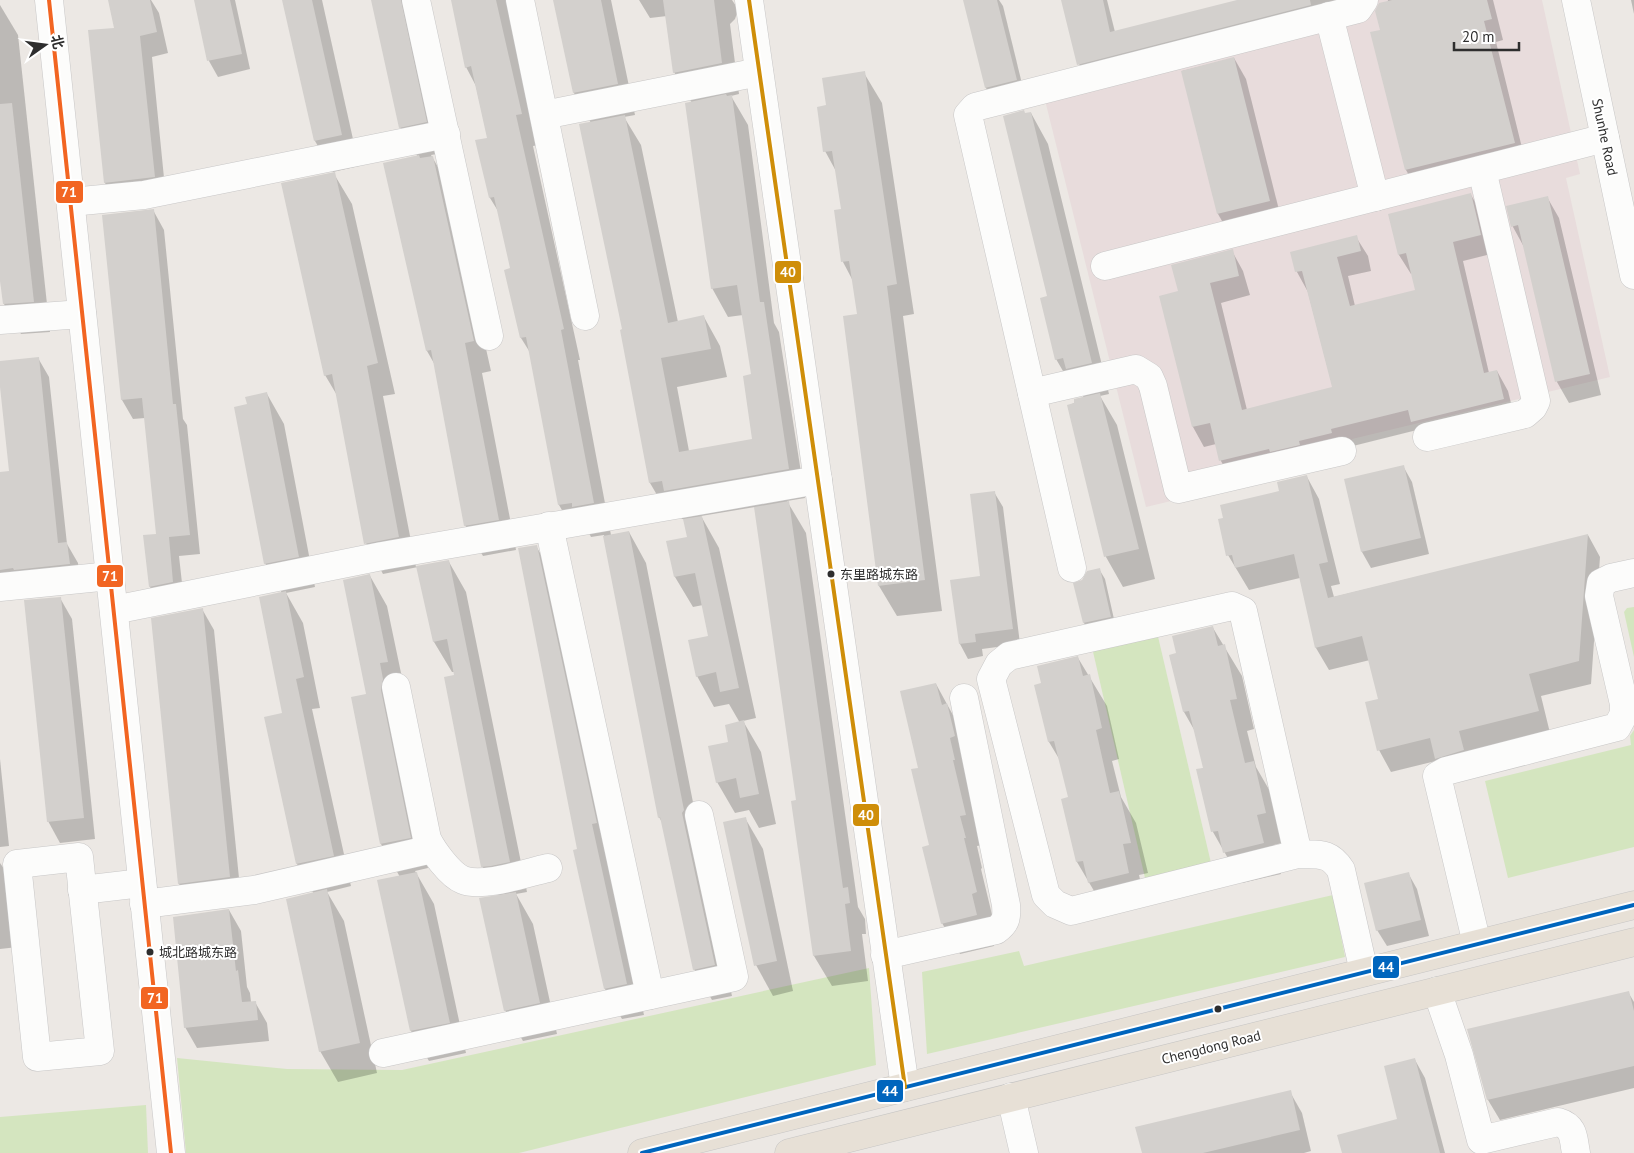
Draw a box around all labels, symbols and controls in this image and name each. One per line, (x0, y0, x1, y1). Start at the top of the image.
north arrow (20, 20, 70, 70)
scale bar (1454, 20, 1519, 52)
text: 20 m (1462, 27, 1495, 46)
text: 北 (47, 33, 68, 51)
street label: Shunhe Road (1588, 97, 1622, 177)
line badge: 71 (55, 180, 84, 204)
text: 71 (61, 183, 77, 201)
line badge: 40 (774, 260, 802, 284)
text: 40 (780, 263, 796, 281)
line badge: 71 (96, 564, 124, 588)
place label: 东里路城东路 (840, 566, 918, 583)
text: 71 (102, 567, 118, 585)
marker: 东里路城东路 (826, 569, 836, 579)
line badge: 40 (852, 803, 880, 827)
text: 40 (858, 806, 874, 824)
place label: 城北路城东路 (159, 944, 237, 961)
marker: 城北路城东路 (145, 947, 155, 957)
line badge: 44 (1372, 955, 1400, 979)
text: 44 (1378, 958, 1394, 976)
line badge: 71 (140, 986, 169, 1010)
text: 71 (147, 989, 163, 1007)
unlabelled marker (1213, 1004, 1223, 1014)
street label: Chengdong Road (1160, 1026, 1262, 1068)
line badge: 44 (876, 1079, 904, 1103)
text: 44 (882, 1082, 898, 1100)

